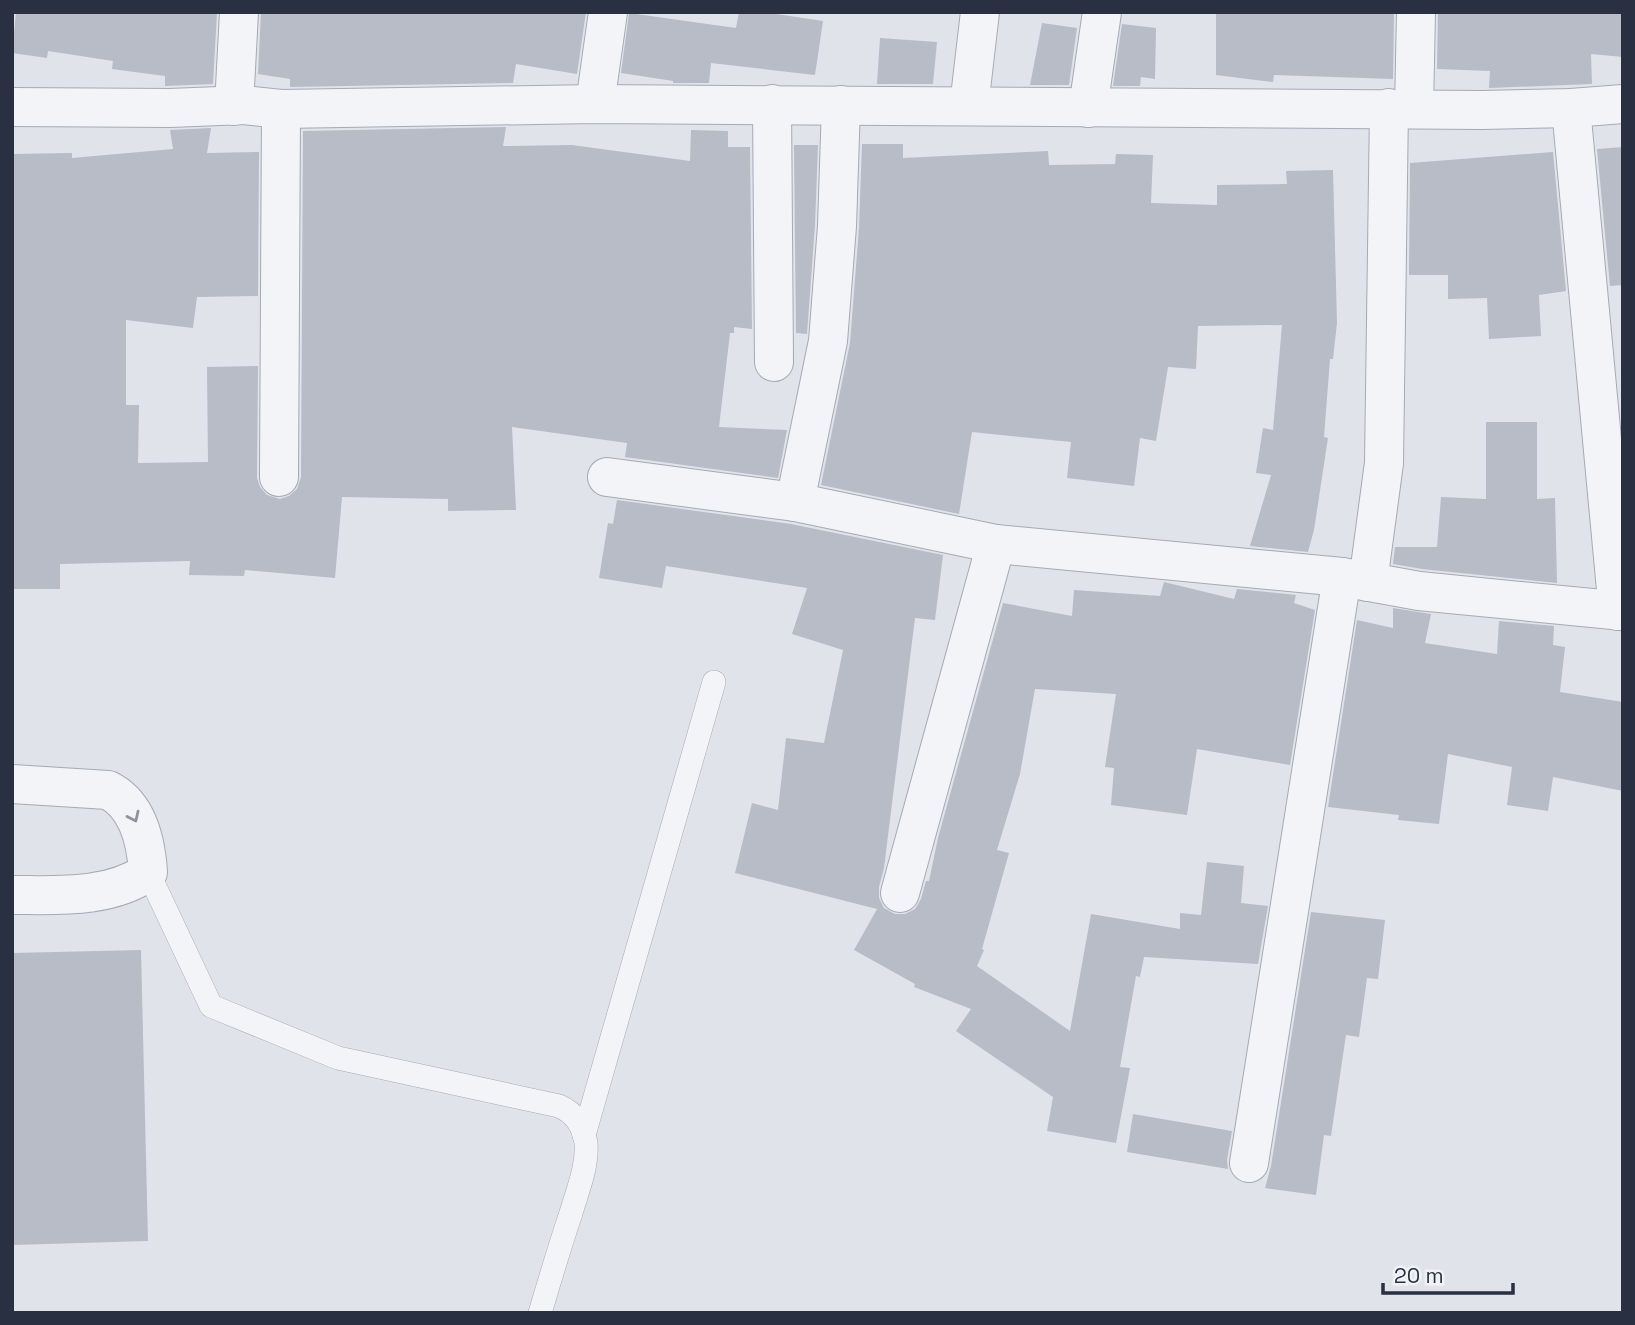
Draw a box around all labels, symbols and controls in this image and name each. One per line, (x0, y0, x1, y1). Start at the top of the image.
one-way arrow (125, 810, 139, 822)
scale bar (1383, 1252, 1512, 1296)
text: 20 m (1394, 1262, 1444, 1289)

